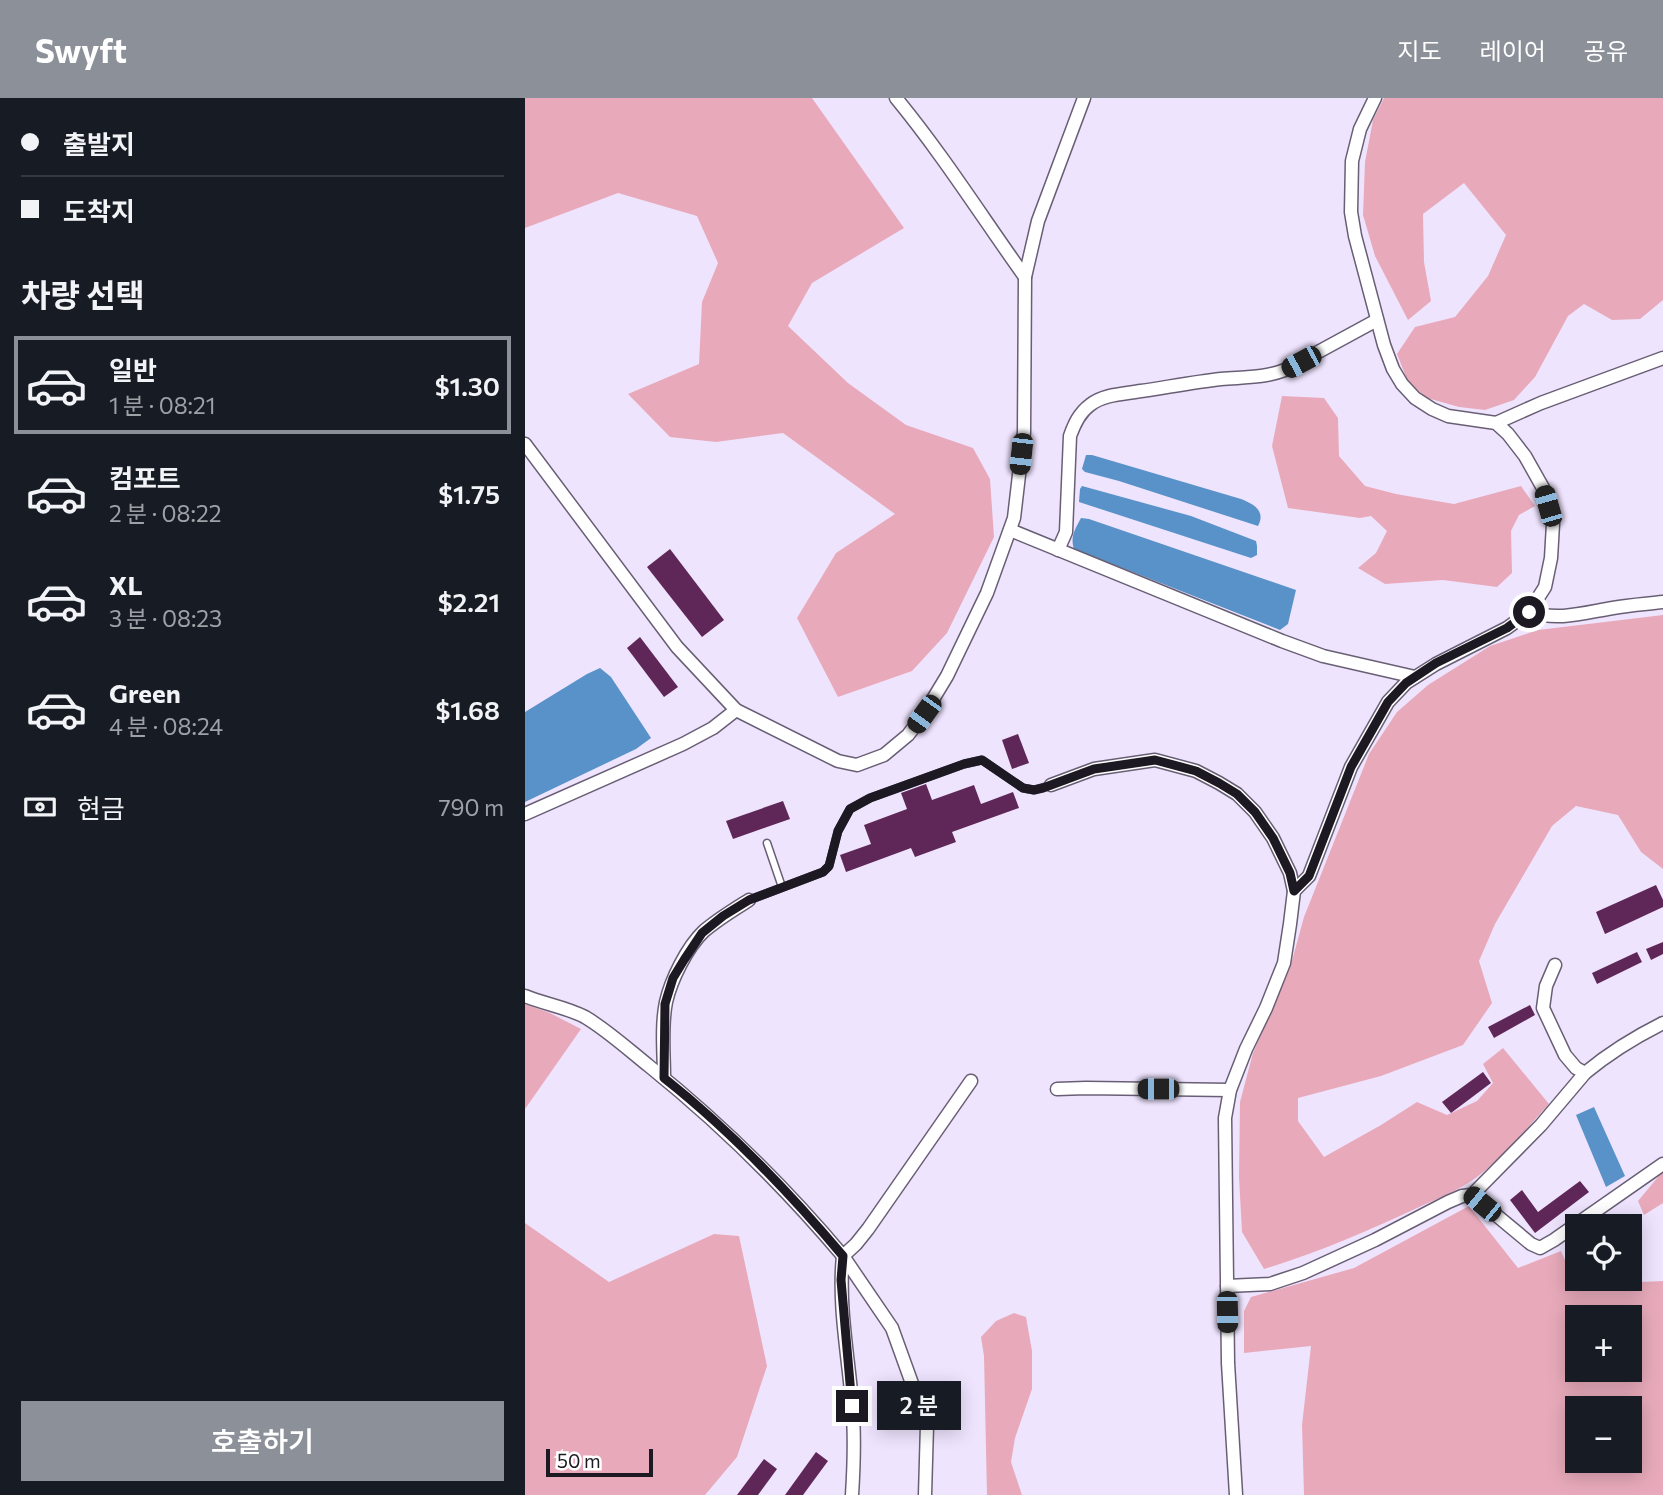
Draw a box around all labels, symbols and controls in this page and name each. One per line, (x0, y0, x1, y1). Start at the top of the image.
text: Swyft (35, 29, 127, 70)
text: 지도 (1397, 36, 1442, 65)
text: 레이어 (1480, 36, 1546, 65)
text: 공유 (1584, 36, 1628, 65)
text: 출발지 (63, 128, 135, 159)
text: 도착지 (63, 195, 135, 226)
text: 차량 선택 (21, 274, 145, 314)
car (1278, 343, 1325, 381)
icon: car (25, 354, 88, 417)
text: 일반 (109, 354, 157, 385)
text: $1.30 (435, 370, 500, 401)
text: 1 분 · 08:21 (109, 391, 216, 419)
car (1009, 432, 1034, 476)
icon: car (25, 462, 88, 525)
text: 컴포트 (109, 462, 181, 493)
text: $1.75 (438, 478, 500, 509)
car (1533, 483, 1564, 529)
text: 2 분 · 08:22 (109, 499, 221, 527)
text: XL (109, 569, 143, 600)
icon: car (25, 570, 88, 633)
text: $2.21 (438, 586, 500, 617)
route start (1513, 596, 1545, 628)
text: 3 분 · 08:23 (109, 604, 222, 632)
text: Green (109, 677, 181, 708)
icon: car (25, 678, 88, 741)
car (904, 691, 945, 737)
text: $1.68 (435, 694, 500, 725)
text: 4 분 · 08:24 (109, 712, 223, 740)
icon: cash (21, 788, 59, 826)
text: 현금 (77, 792, 125, 823)
text: 790 m (438, 793, 504, 821)
car (1138, 1079, 1180, 1100)
car (1460, 1183, 1505, 1225)
map controls (1565, 1214, 1642, 1473)
button: locate (1565, 1214, 1642, 1291)
car (1217, 1291, 1238, 1333)
button: + (1565, 1305, 1642, 1382)
callout: 2 분 (877, 1382, 961, 1430)
route end (836, 1390, 868, 1422)
text: 2 분 (900, 1391, 938, 1419)
button: − (1565, 1396, 1642, 1473)
button: 호출하기 (21, 1401, 504, 1481)
scale bar (546, 1446, 653, 1478)
text: 50 m (557, 1449, 601, 1472)

